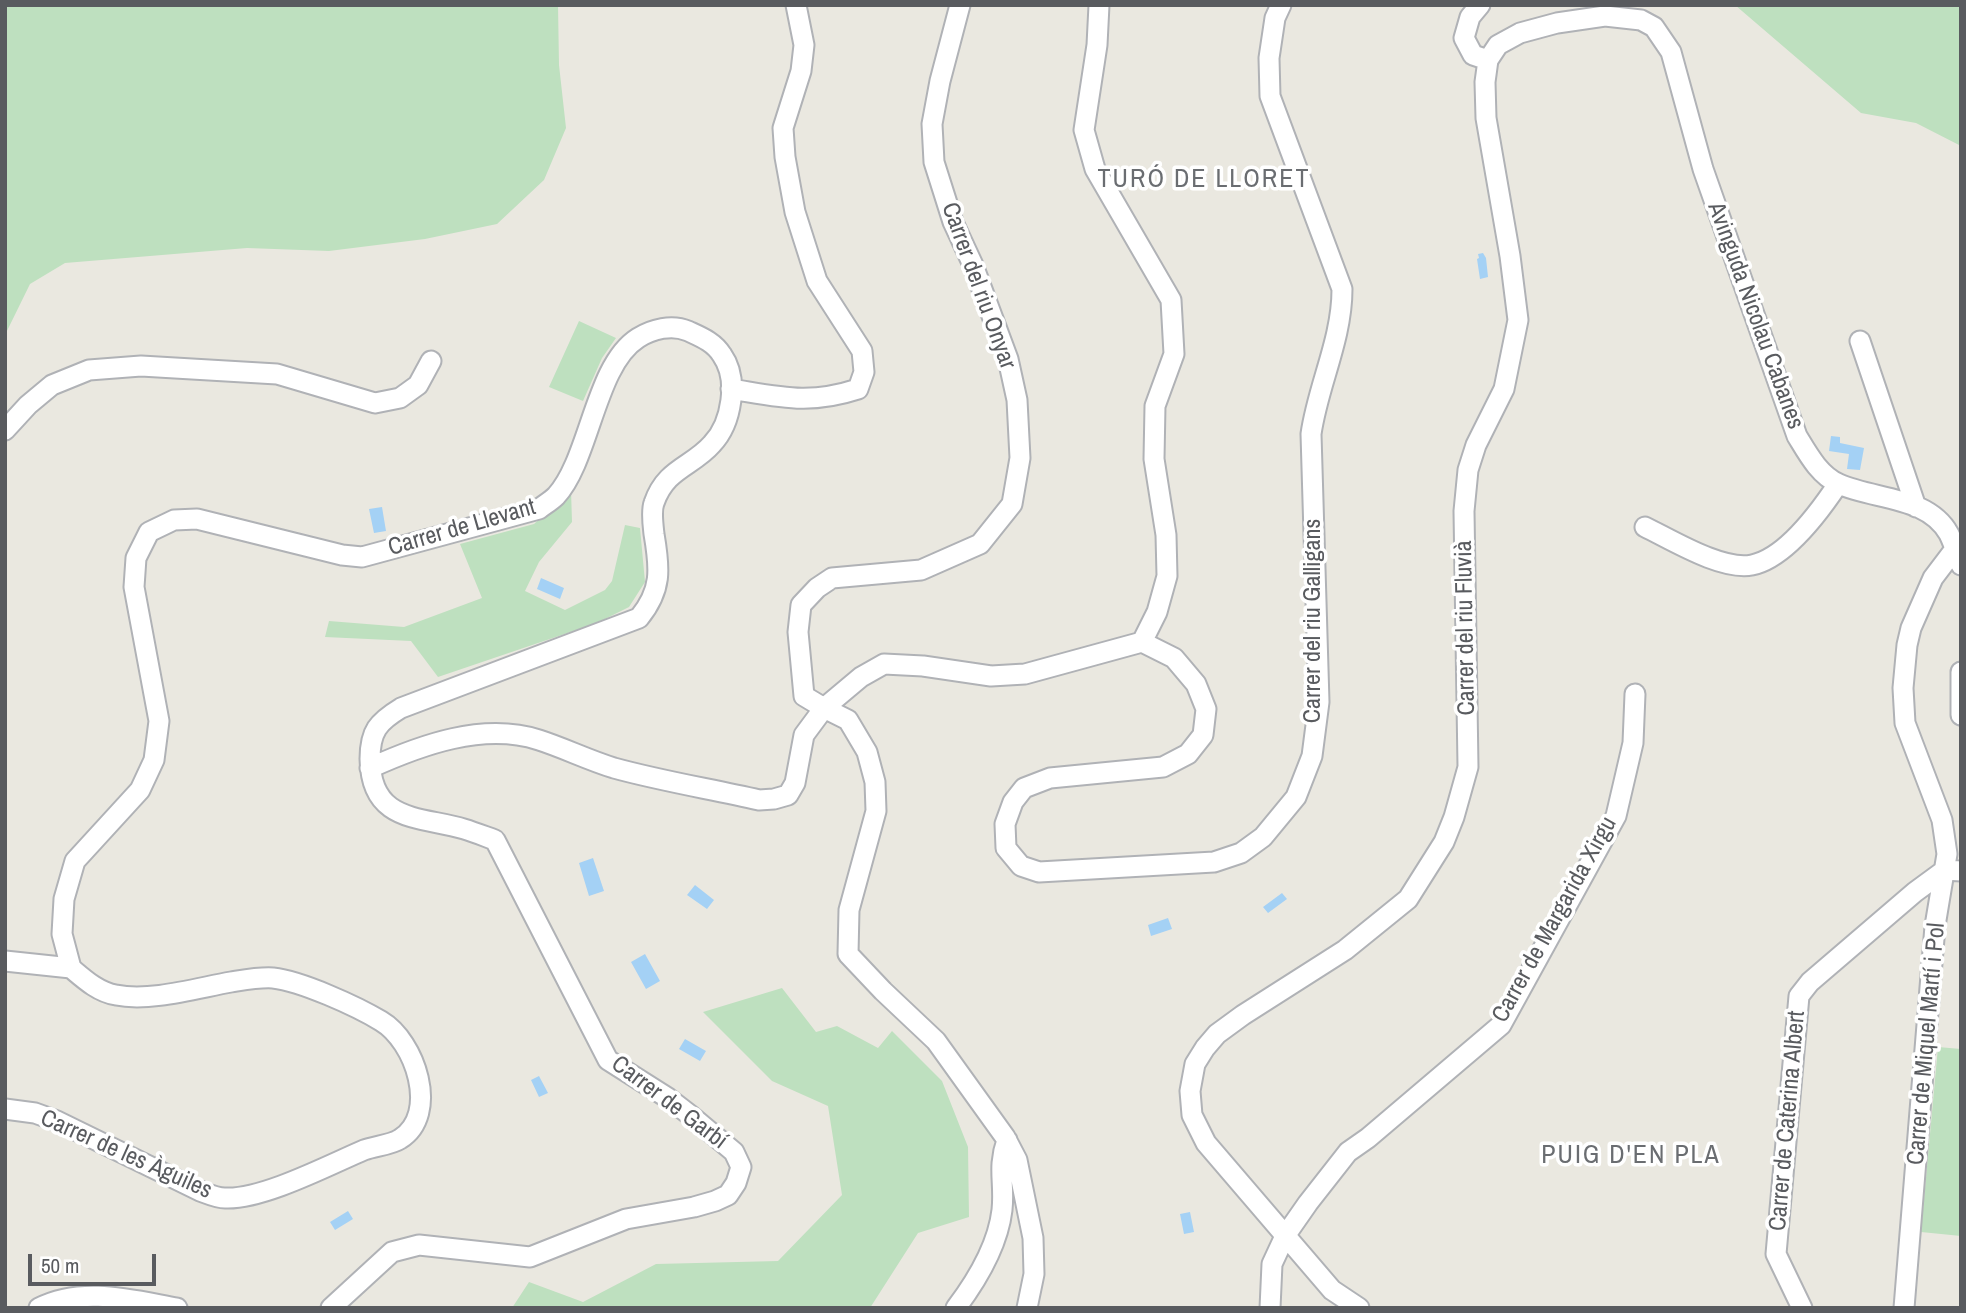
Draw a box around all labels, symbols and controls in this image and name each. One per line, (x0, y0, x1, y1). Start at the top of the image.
district label: TURÓ DE LLORET (1099, 164, 1309, 196)
street label: Carrer del riu Onyar (935, 199, 1021, 373)
street label: Avinguda Nicolau Cabanes (1701, 199, 1809, 433)
street label: Carrer de Llevant (385, 493, 539, 563)
street label: Carrer del riu Galligans (1300, 519, 1328, 723)
street label: Carrer del riu Fluvià (1450, 540, 1482, 716)
street label: Carrer de Margarida Xirgu (1486, 812, 1624, 1028)
street label: Carrer de Miquel Martí i Pol (1902, 922, 1952, 1166)
street label: Carrer de Caterina Albert (1764, 1010, 1812, 1232)
street label: Carrer de Garbí (605, 1050, 733, 1156)
street label: Carrer de les Àguiles (36, 1104, 216, 1206)
district label: PUIG D'EN PLA (1543, 1140, 1719, 1172)
scale bar (32, 1240, 159, 1284)
text: 50 m (41, 1251, 79, 1280)

